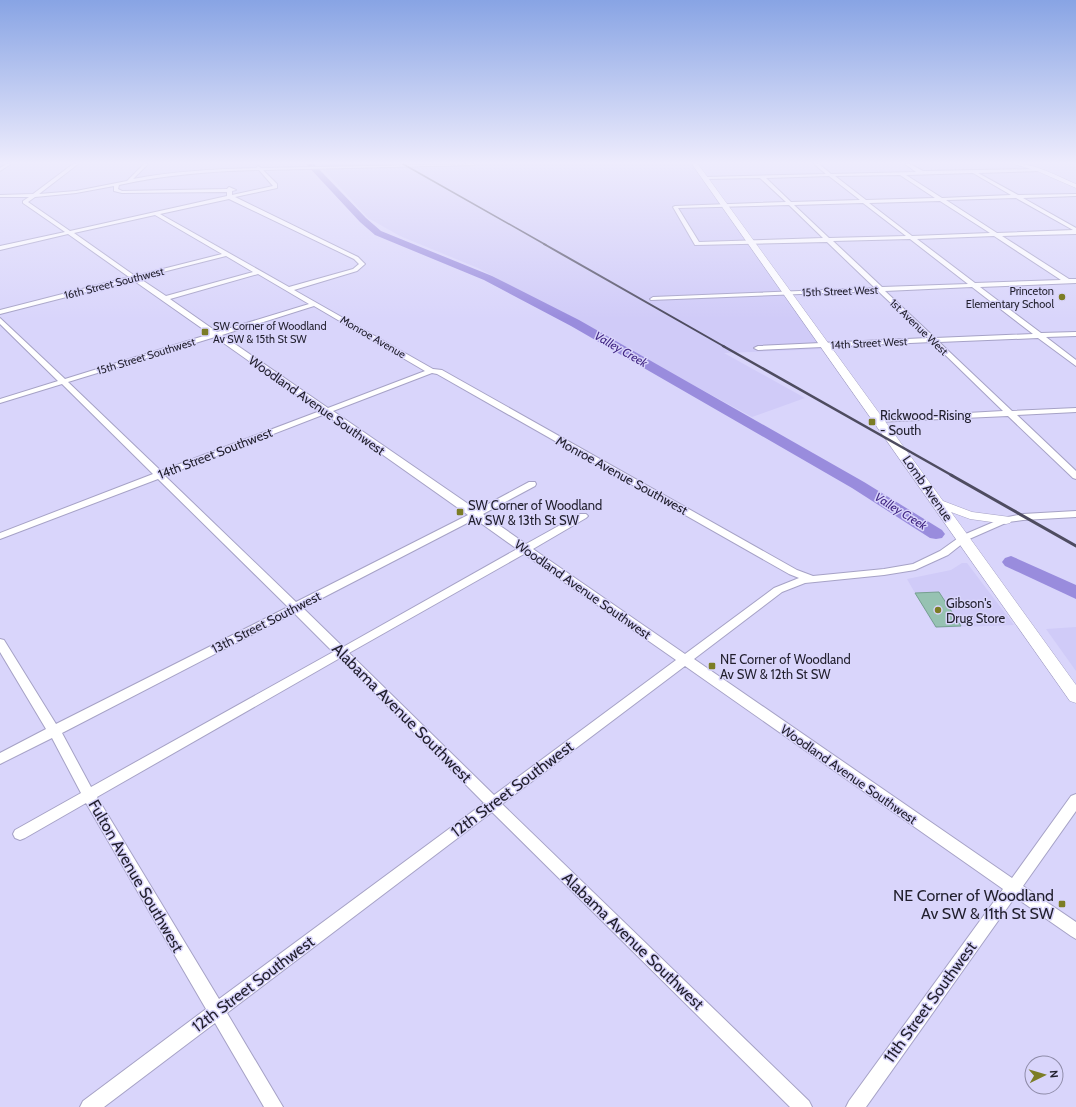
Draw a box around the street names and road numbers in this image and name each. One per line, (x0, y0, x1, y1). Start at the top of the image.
street label: 16th Street Southwest (63, 264, 166, 302)
street label: 15th Street West (802, 283, 879, 299)
street label: 1st Avenue West (887, 296, 951, 358)
street label: Monroe Avenue (338, 313, 409, 362)
street label: 15th Street Southwest (95, 334, 197, 378)
street label: 14th Street West (830, 334, 908, 352)
street label: Woodland Avenue Southwest (246, 352, 389, 459)
street label: 14th Street Southwest (156, 424, 275, 482)
street label: Monroe Avenue Southwest (553, 432, 691, 518)
street label: Lomb Avenue (900, 452, 957, 524)
street label: Woodland Avenue Southwest (512, 536, 655, 643)
street label: 13th Street Southwest (209, 587, 324, 657)
street label: Alabama Avenue Southwest (328, 639, 476, 787)
street label: Woodland Avenue Southwest (778, 721, 921, 828)
street label: 12th Street Southwest (447, 736, 577, 841)
street label: Fulton Avenue Southwest (85, 796, 188, 956)
street label: Alabama Avenue Southwest (558, 868, 708, 1014)
street label: 12th Street Southwest (188, 931, 318, 1036)
street label: 11th Street Southwest (880, 937, 981, 1066)

